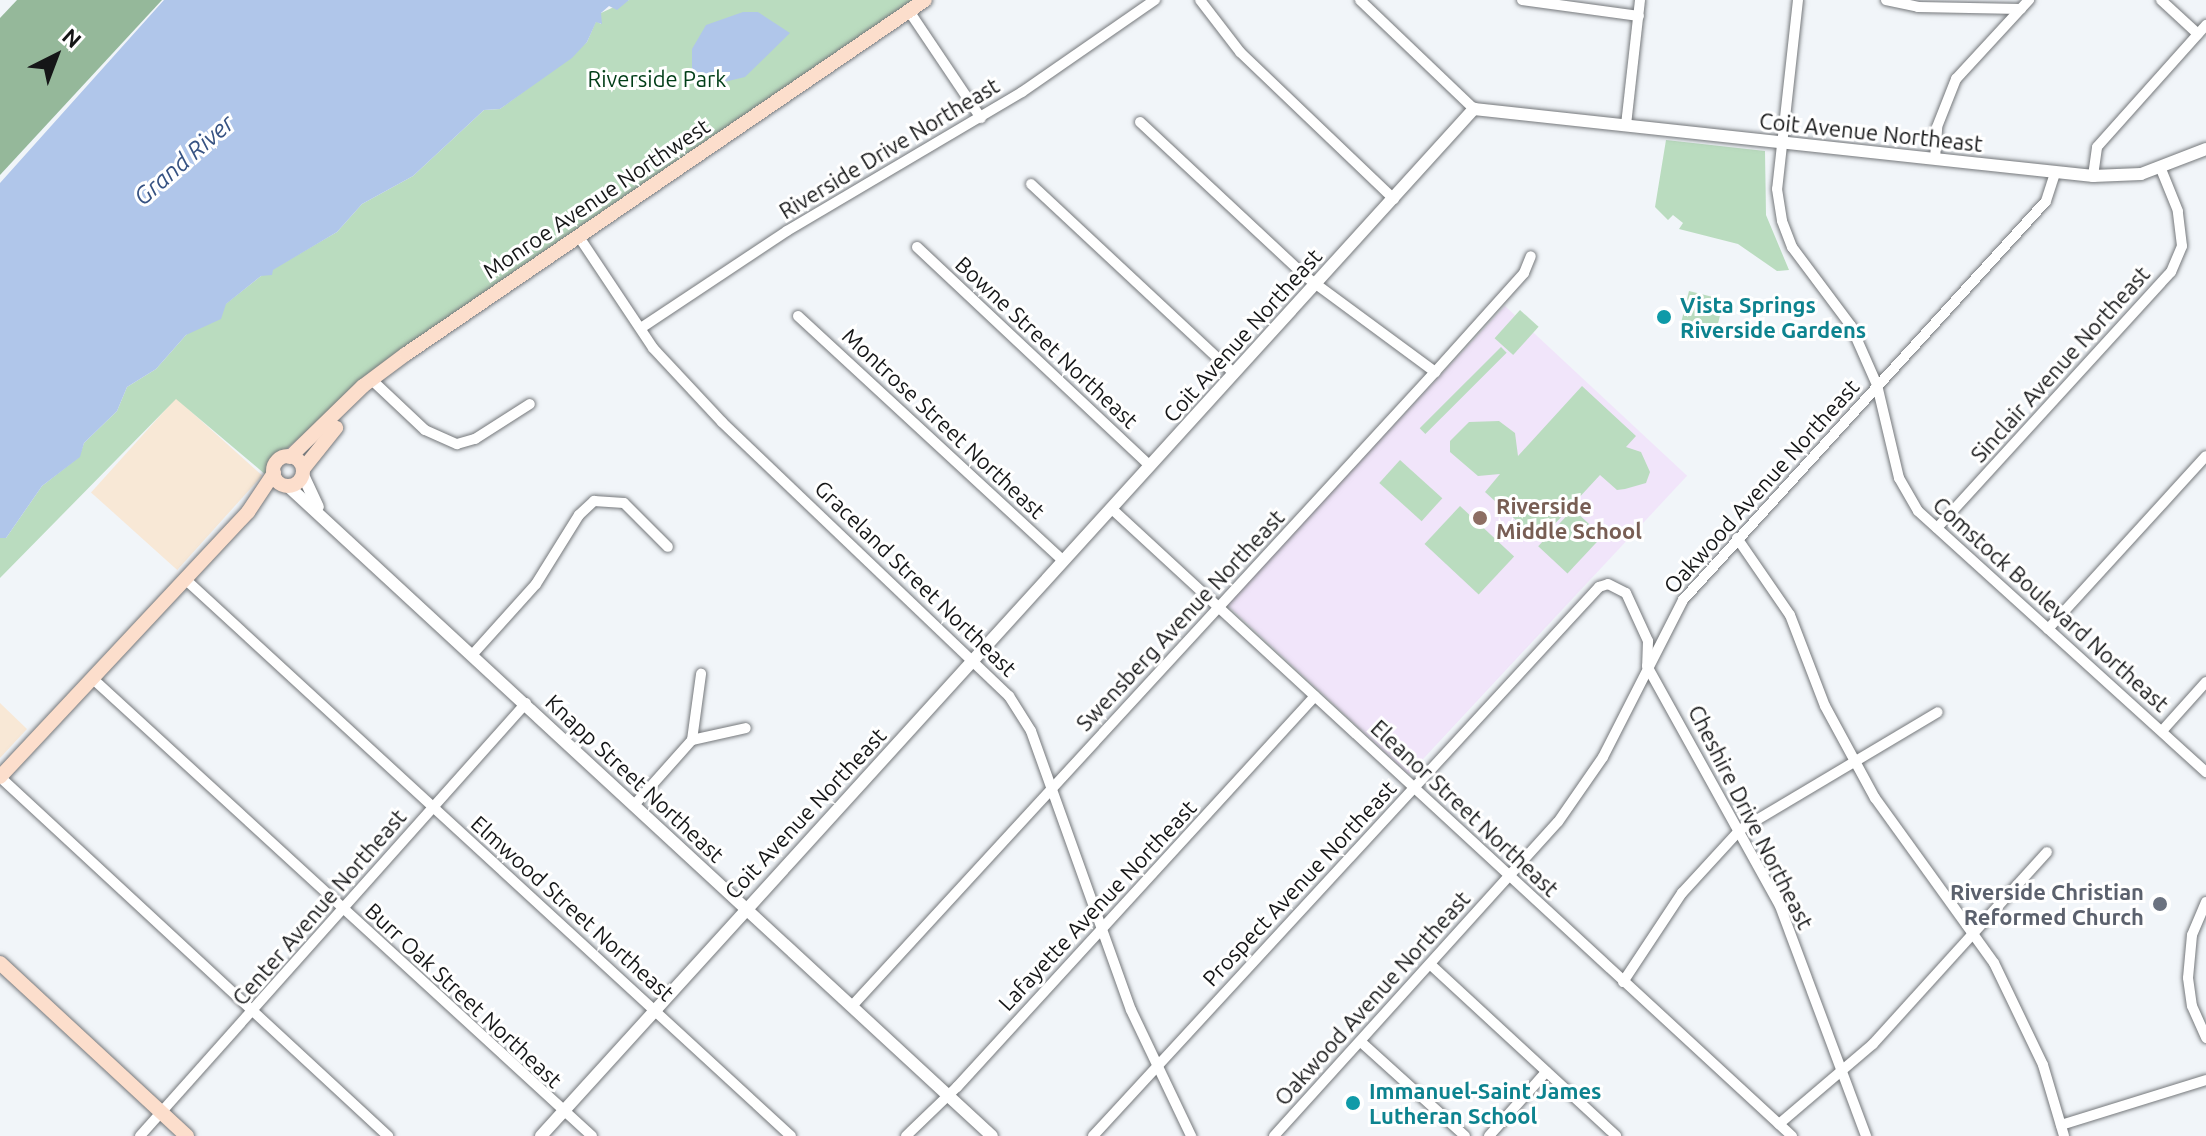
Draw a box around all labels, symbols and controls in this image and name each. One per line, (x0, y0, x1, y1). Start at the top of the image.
north arrow (16, 16, 96, 96)
text: N (58, 23, 87, 53)
park label: Riverside Park (588, 66, 726, 92)
street label: Riverside Drive Northeast (774, 72, 1004, 224)
street label: Coit Avenue Northeast (1758, 107, 1984, 157)
water label: Grand River (128, 109, 240, 211)
street label: Monroe Avenue Northwest (478, 112, 714, 284)
street label: Coit Avenue Northeast (1157, 243, 1327, 427)
street label: Bowne Street Northeast (950, 251, 1144, 433)
street label: Sinclair Avenue Northeast (1965, 261, 2155, 467)
place label: Vista Springs Riverside Gardens (1680, 291, 1866, 342)
marker: Vista Springs Riverside Gardens (1655, 308, 1673, 326)
street label: Montrose Street Northeast (837, 322, 1051, 524)
street label: Oakwood Avenue Northeast (1658, 373, 1864, 599)
street label: Graceland Street Northeast (810, 475, 1022, 681)
street label: Comstock Boulevard Northeast (1928, 491, 2174, 717)
place label: Riverside Middle School (1496, 492, 1642, 544)
street label: Swensberg Avenue Northeast (1071, 504, 1289, 736)
marker: Riverside Middle School (1471, 509, 1489, 527)
street label: Knapp Street Northeast (540, 688, 730, 868)
street label: Cheshire Drive Northeast (1683, 701, 1819, 933)
street label: Eleanor Street Northeast (1366, 714, 1564, 902)
street label: Coit Avenue Northeast (719, 722, 891, 904)
street label: Prospect Avenue Northeast (1197, 775, 1401, 991)
street label: Lafayette Avenue Northeast (992, 794, 1202, 1016)
street label: Center Avenue Northeast (227, 804, 411, 1010)
street label: Elmwood Street Northeast (466, 810, 680, 1006)
place label: Riverside Christian Reformed Church (1950, 878, 2144, 930)
street label: Oakwood Avenue Northeast (1269, 885, 1475, 1111)
marker: Riverside Christian Reformed Church (2151, 895, 2169, 913)
street label: Burr Oak Street Northeast (360, 897, 568, 1093)
place label: Immanuel-Saint James Lutheran School (1369, 1077, 1602, 1128)
marker: Immanuel-Saint James Lutheran School (1344, 1094, 1362, 1112)

